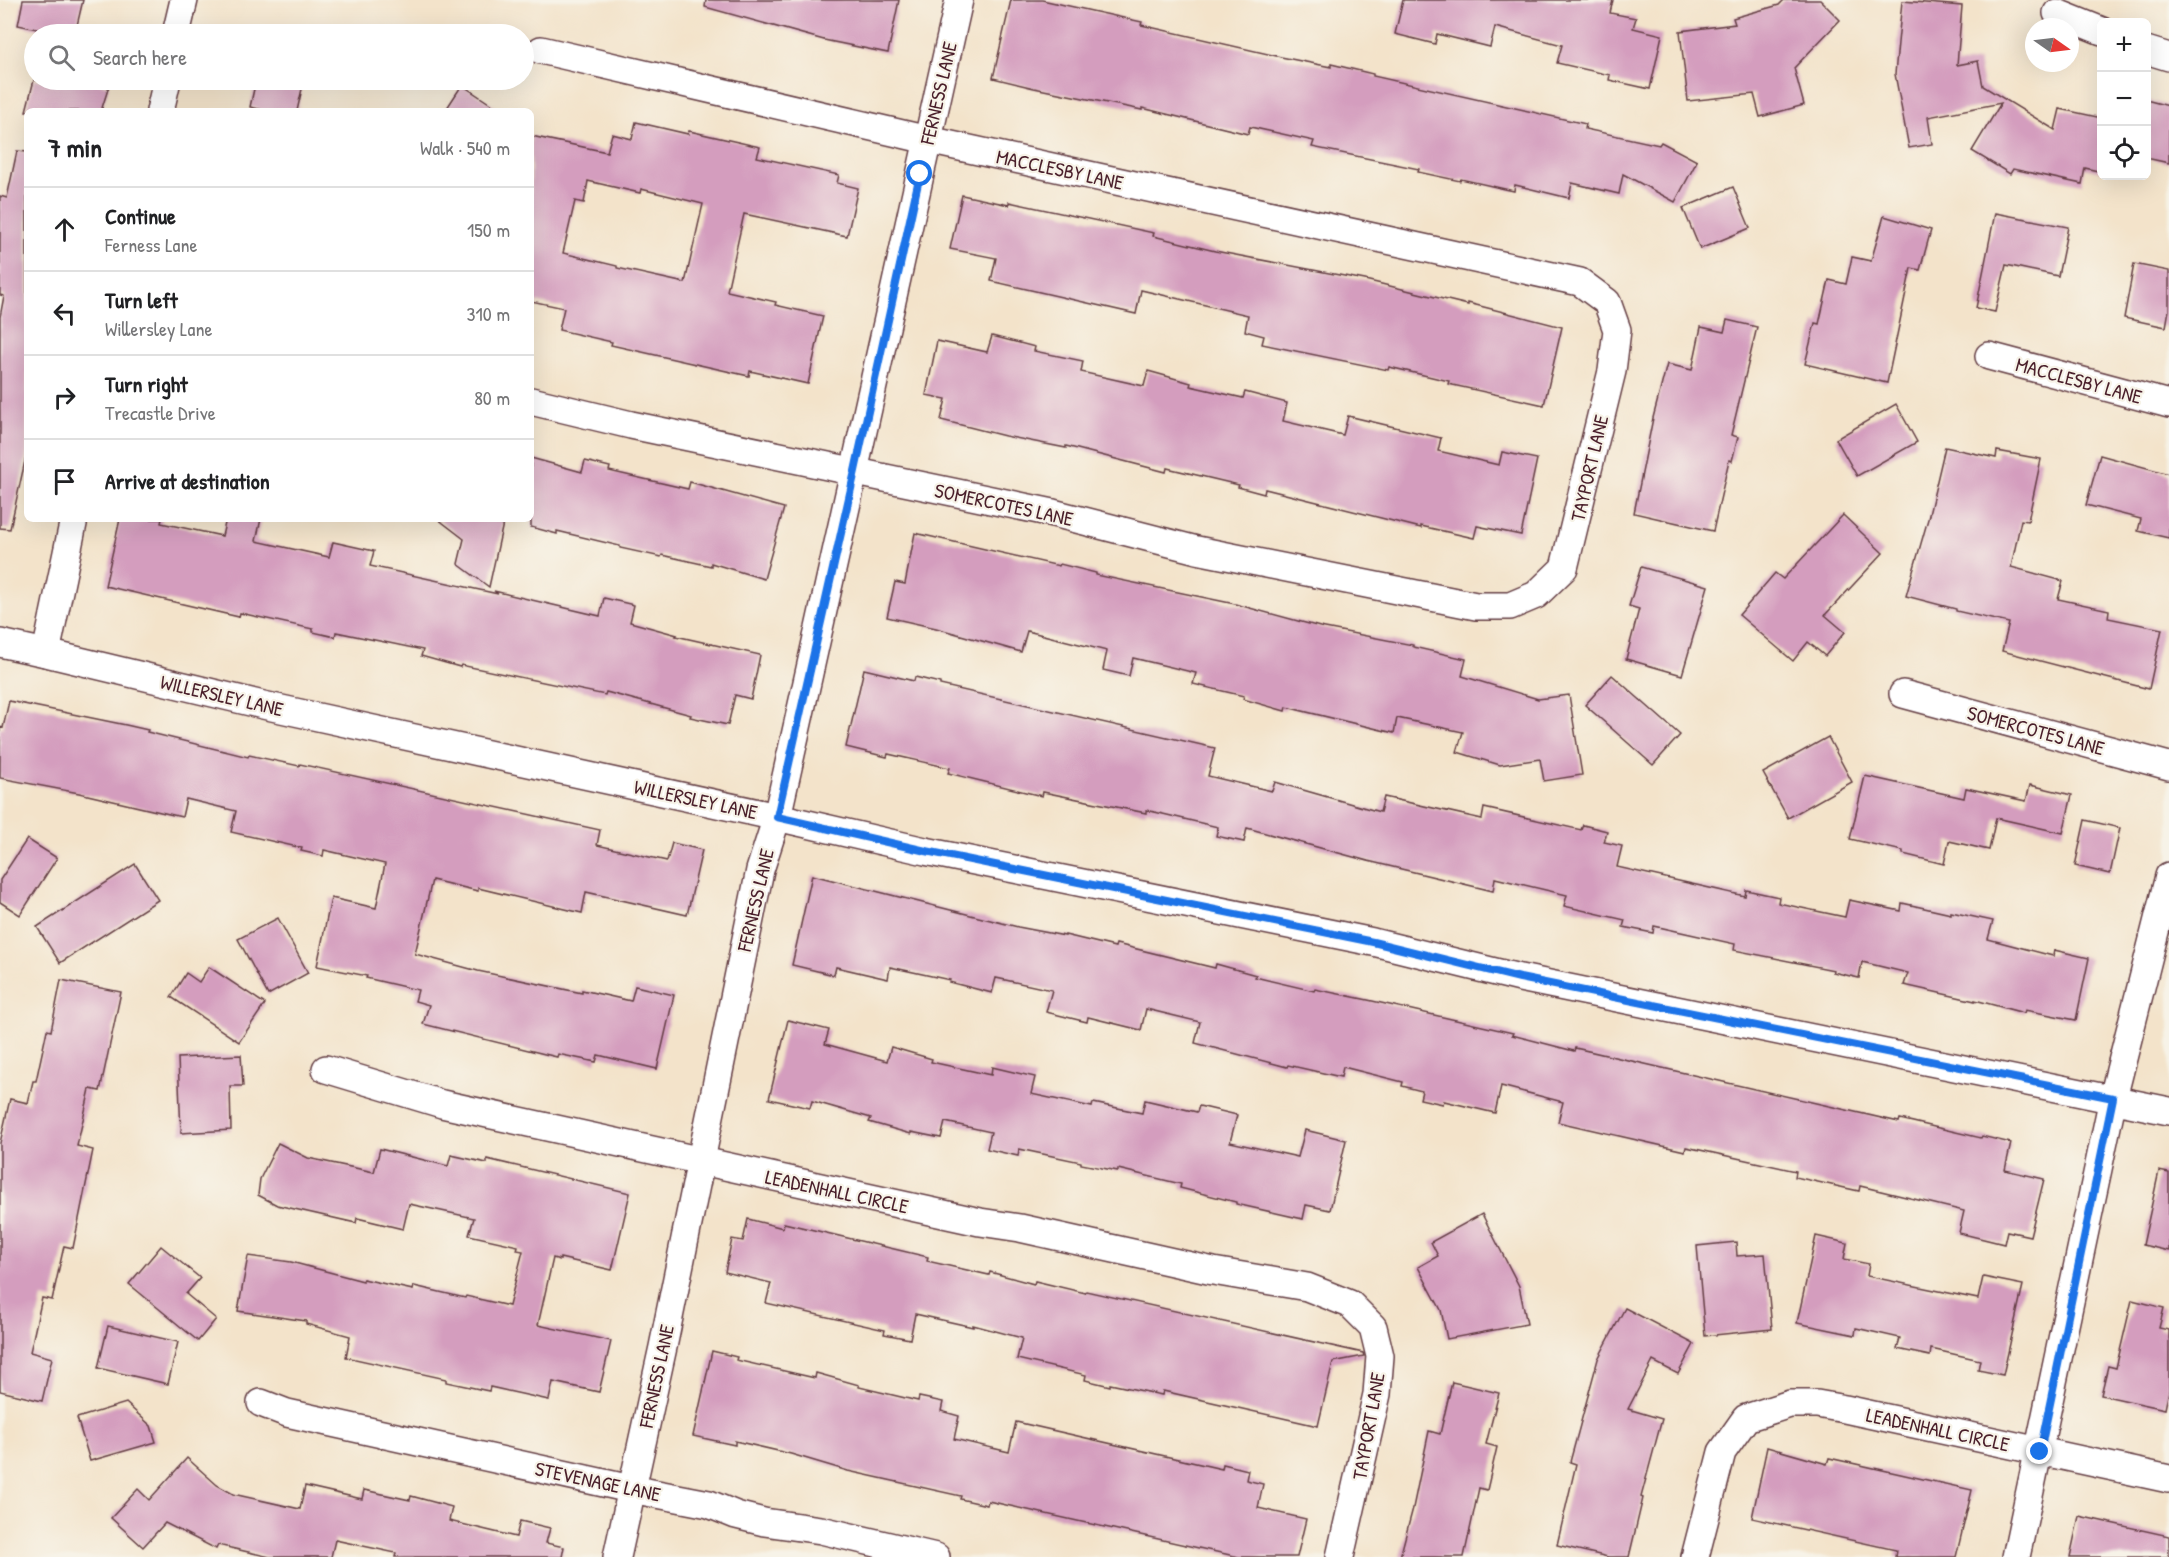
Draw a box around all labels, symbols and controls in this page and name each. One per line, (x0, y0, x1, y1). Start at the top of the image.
north arrow (2025, 18, 2079, 72)
map controls (2097, 18, 2151, 180)
button: + (2097, 18, 2151, 72)
search box (24, 24, 534, 90)
street label: FERNESS LANE (913, 39, 963, 148)
icon: search (45, 41, 78, 74)
text: Search here (93, 42, 187, 72)
button: − (2097, 72, 2151, 126)
button: locate (2097, 126, 2151, 180)
text: 7 min (48, 130, 102, 165)
text: Walk · 540 m (420, 134, 510, 161)
street label: MACCLESBY LANE (994, 142, 1126, 196)
route start (906, 160, 932, 186)
text: Continue (105, 201, 176, 231)
icon: ahead (48, 213, 81, 246)
text: 150 m (467, 216, 510, 243)
text: Ferness Lane (105, 231, 197, 258)
text: Turn left (105, 285, 178, 315)
icon: left (48, 297, 81, 330)
text: 310 m (467, 300, 510, 327)
text: Willersley Lane (105, 315, 212, 342)
street label: MACCLESBY LANE (2013, 350, 2145, 410)
text: Turn right (105, 369, 188, 399)
icon: right (48, 381, 81, 414)
text: 80 m (474, 384, 510, 411)
text: Trecastle Drive (105, 399, 216, 426)
street label: TAYPORT LANE (1564, 412, 1614, 524)
icon: arrive (48, 465, 81, 498)
text: Arrive at destination (105, 466, 270, 496)
street label: SOMERCOTES LANE (932, 476, 1076, 532)
street label: WILLERSLEY LANE (158, 668, 286, 722)
street label: SOMERCOTES LANE (1964, 699, 2108, 761)
street label: WILLERSLEY LANE (632, 773, 760, 825)
street label: FERNESS LANE (730, 846, 780, 955)
street label: LEADENHALL CIRCLE (763, 1163, 911, 1219)
street label: FERNESS LANE (632, 1322, 680, 1431)
street label: TAYPORT LANE (1345, 1370, 1391, 1482)
street label: LEADENHALL CIRCLE (1864, 1401, 2012, 1457)
route end (2026, 1438, 2052, 1464)
street label: STEVENAGE LANE (533, 1455, 663, 1507)

